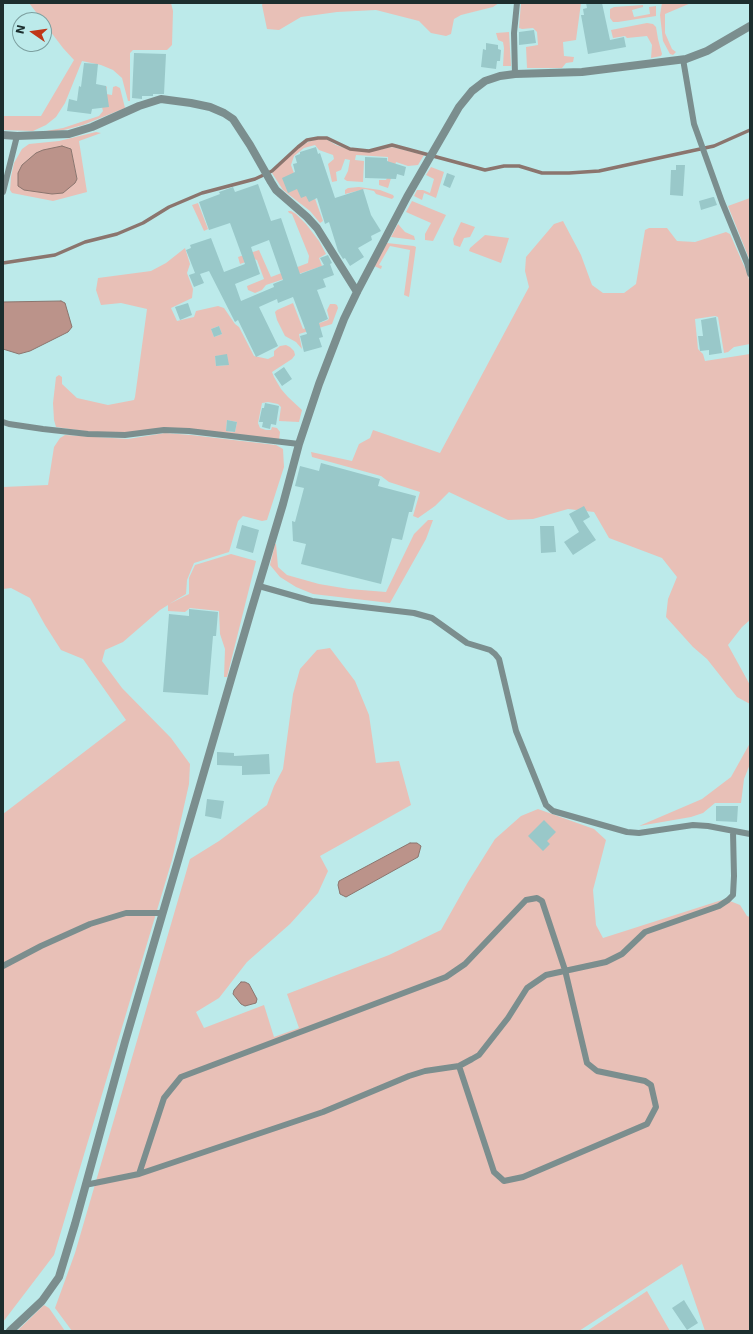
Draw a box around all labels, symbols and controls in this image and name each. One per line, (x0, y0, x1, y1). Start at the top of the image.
north arrow (12, 12, 52, 52)
text: N (13, 23, 28, 35)

